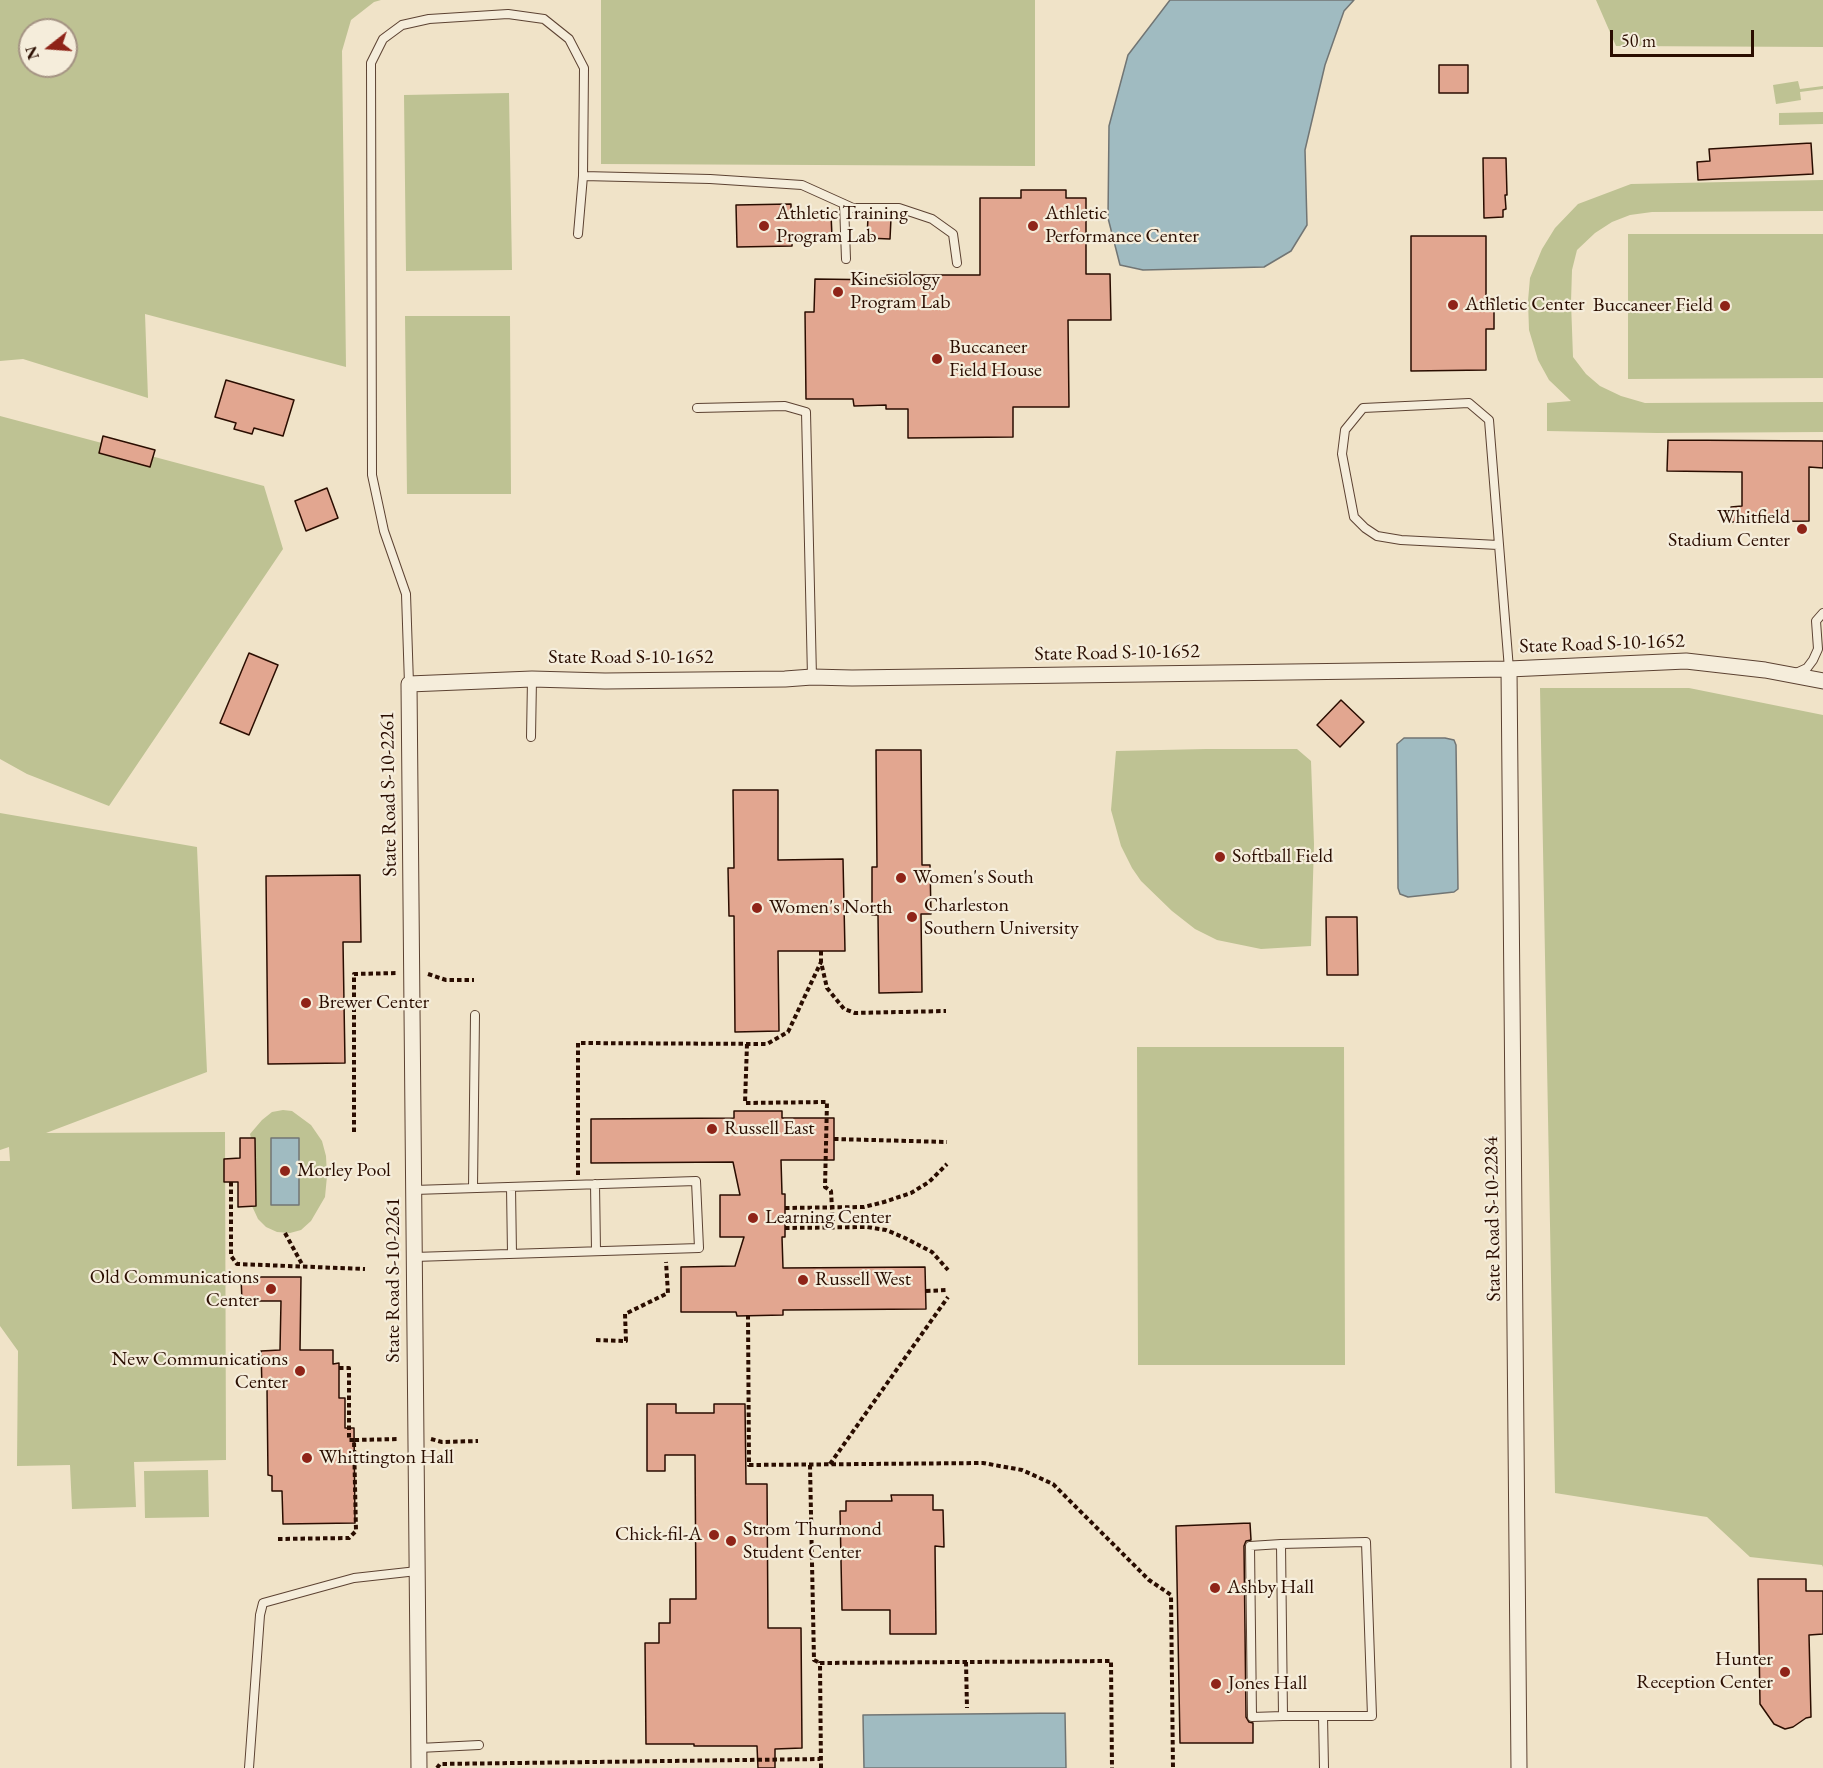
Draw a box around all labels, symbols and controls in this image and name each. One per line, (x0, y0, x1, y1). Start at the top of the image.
north arrow (18, 18, 78, 78)
scale bar (1613, 18, 1757, 56)
text: 50 m (1621, 29, 1656, 52)
text: N (20, 44, 44, 62)
place label: Athletic Training Program Lab (776, 202, 908, 249)
place label: Athletic Performance Center (1045, 202, 1199, 249)
marker: Athletic Training Program Lab (757, 219, 771, 233)
marker: Athletic Performance Center (1026, 219, 1040, 233)
place label: Kinesiology Program Lab (850, 268, 950, 315)
marker: Kinesiology Program Lab (831, 285, 845, 299)
place label: Athletic Center (1465, 293, 1585, 317)
place label: Buccaneer Field (1593, 294, 1713, 318)
marker: Athletic Center (1446, 298, 1460, 312)
marker: Buccaneer Field (1718, 299, 1732, 313)
place label: Buccaneer Field House (949, 336, 1042, 383)
marker: Buccaneer Field House (930, 352, 944, 366)
place label: Whitfield Stadium Center (1668, 506, 1790, 553)
marker: Whitfield Stadium Center (1795, 522, 1809, 536)
street label: State Road S-10-1652 (1519, 629, 1685, 659)
street label: State Road S-10-1652 (1034, 640, 1200, 666)
street label: State Road S-10-1652 (548, 646, 714, 670)
street label: State Road S-10-2261 (376, 711, 402, 877)
place label: Softball Field (1232, 845, 1333, 869)
marker: Softball Field (1213, 850, 1227, 864)
place label: Women's South (913, 866, 1034, 890)
marker: Women's South (894, 871, 908, 885)
place label: Charleston Southern University (924, 894, 1079, 941)
place label: Women's North (769, 896, 893, 920)
marker: Women's North (750, 901, 764, 915)
marker: Charleston Southern University (905, 910, 919, 924)
place label: Brewer Center (318, 991, 429, 1015)
marker: Brewer Center (299, 996, 313, 1010)
place label: Russell East (724, 1117, 815, 1141)
marker: Russell East (705, 1122, 719, 1136)
street label: State Road S-10-2284 (1480, 1136, 1506, 1302)
place label: Morley Pool (297, 1159, 391, 1183)
marker: Morley Pool (278, 1164, 292, 1178)
street label: State Road S-10-2261 (382, 1197, 406, 1363)
place label: Learning Center (765, 1206, 891, 1230)
marker: Learning Center (746, 1211, 760, 1225)
place label: Old Communications Center (90, 1266, 259, 1313)
place label: Russell West (815, 1268, 911, 1292)
marker: Russell West (796, 1273, 810, 1287)
marker: Old Communications Center (264, 1282, 278, 1296)
place label: New Communications Center (112, 1348, 288, 1395)
marker: New Communications Center (293, 1364, 307, 1378)
place label: Whittington Hall (319, 1446, 454, 1470)
marker: Whittington Hall (300, 1451, 314, 1465)
place label: Strom Thurmond Student Center (743, 1518, 882, 1565)
place label: Chick-fil-A (615, 1523, 702, 1547)
marker: Chick-fil-A (707, 1528, 721, 1542)
marker: Strom Thurmond Student Center (724, 1534, 738, 1548)
place label: Ashby Hall (1227, 1576, 1314, 1600)
marker: Ashby Hall (1208, 1581, 1222, 1595)
place label: Hunter Reception Center (1636, 1648, 1773, 1695)
marker: Hunter Reception Center (1778, 1665, 1792, 1679)
place label: Jones Hall (1228, 1672, 1307, 1696)
marker: Jones Hall (1209, 1677, 1223, 1691)

